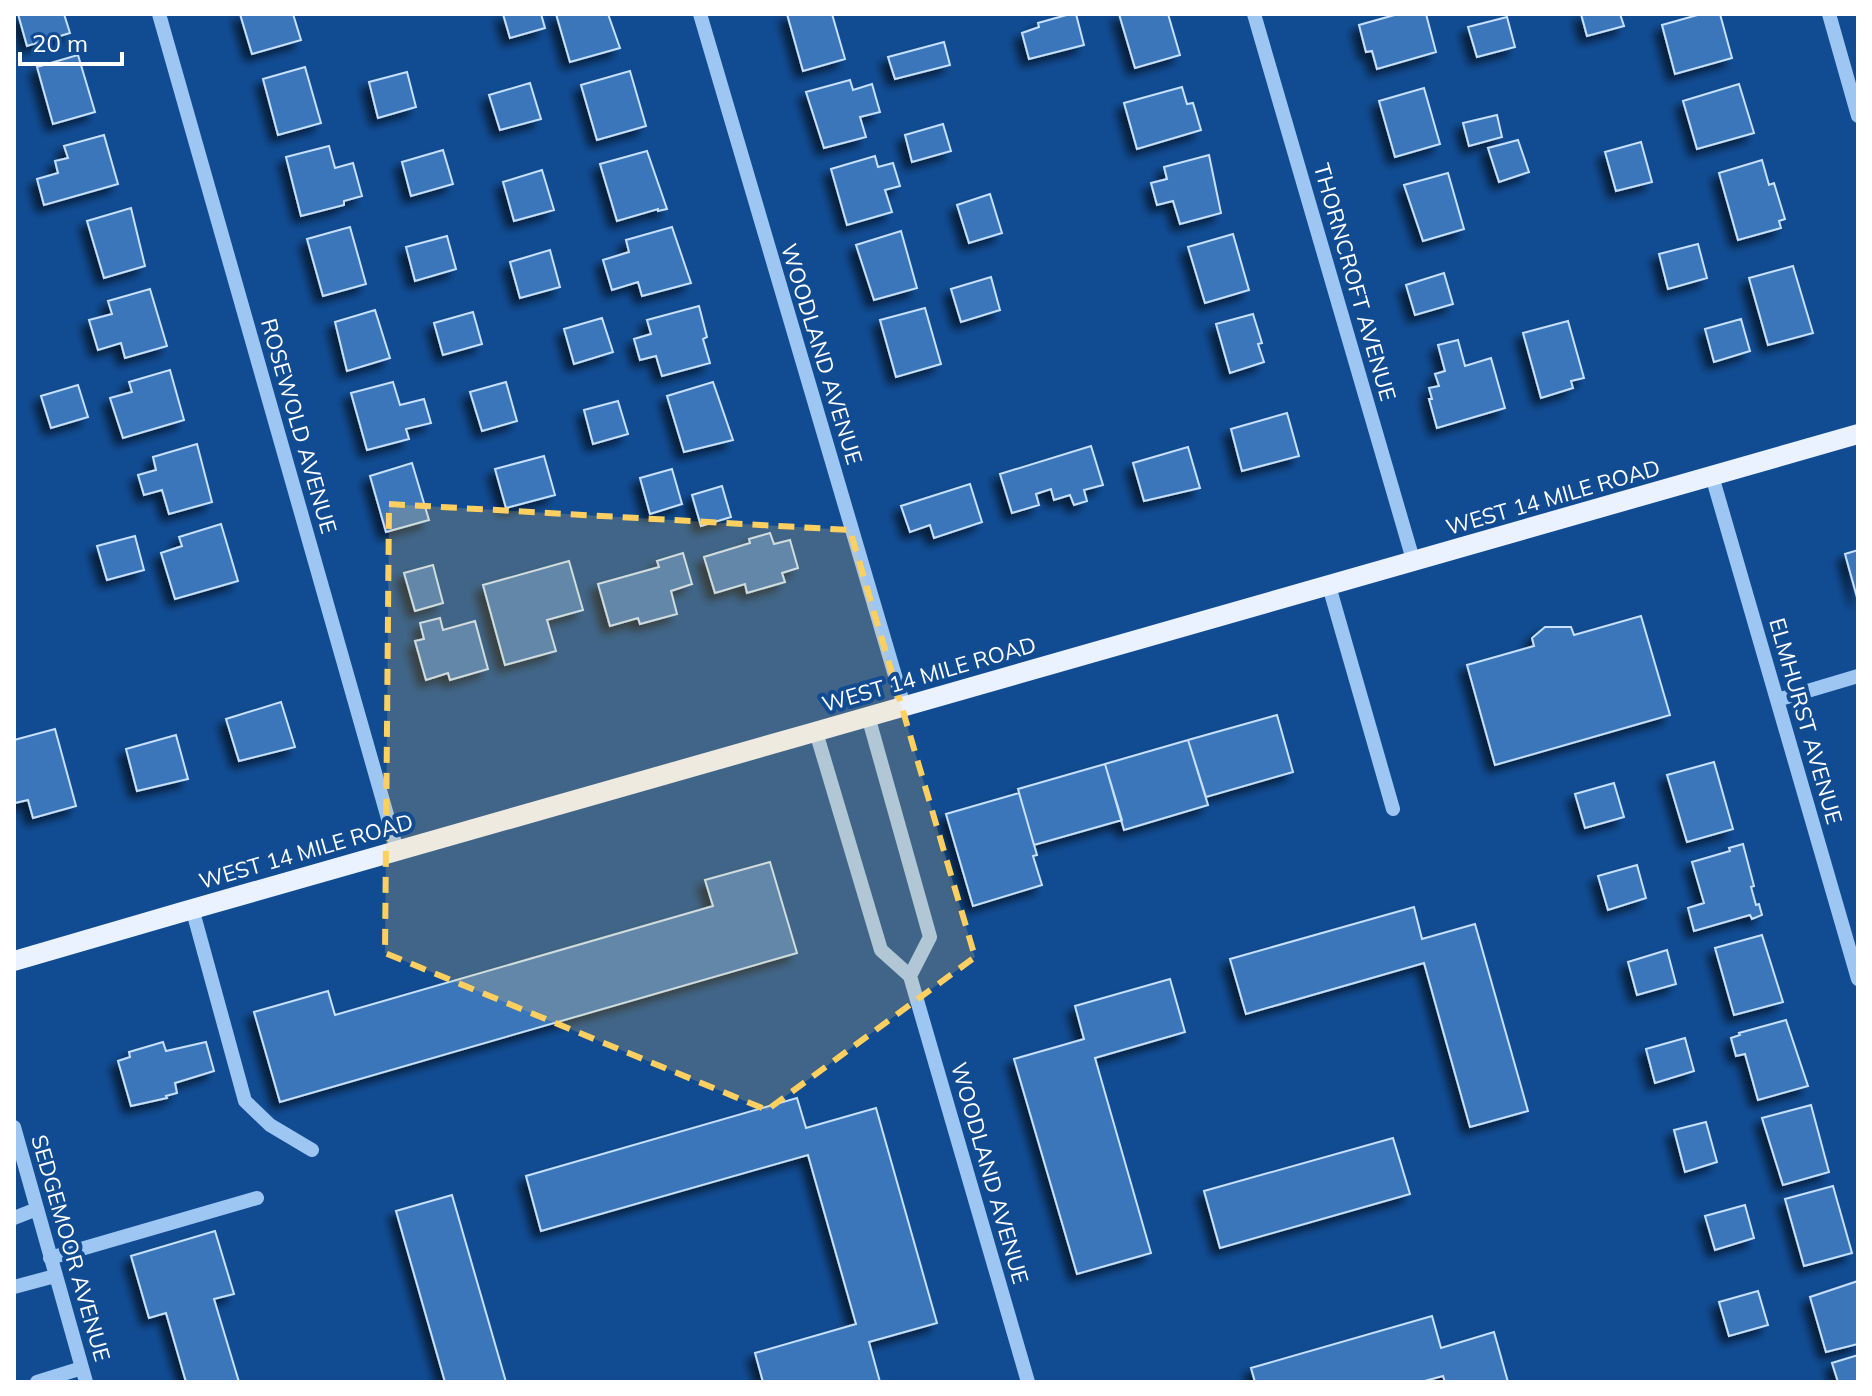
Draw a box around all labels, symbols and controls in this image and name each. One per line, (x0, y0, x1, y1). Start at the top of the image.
scale bar (20, 16, 122, 66)
text: 20 m (32, 28, 88, 58)
street label: THORNCROFT AVENUE (1308, 160, 1402, 404)
street label: WOODLAND AVENUE (775, 240, 869, 468)
street label: ROSEWOLD AVENUE (255, 315, 343, 537)
street label: WEST 14 MILE ROAD (1443, 453, 1663, 541)
street label: ELMHURST AVENUE (1763, 615, 1849, 827)
street label: WEST 14 MILE ROAD (819, 630, 1039, 718)
street label: WEST 14 MILE ROAD (196, 807, 416, 895)
street label: WOODLAND AVENUE (945, 1059, 1035, 1287)
street label: SEDGEMOOR AVENUE (25, 1131, 117, 1365)

